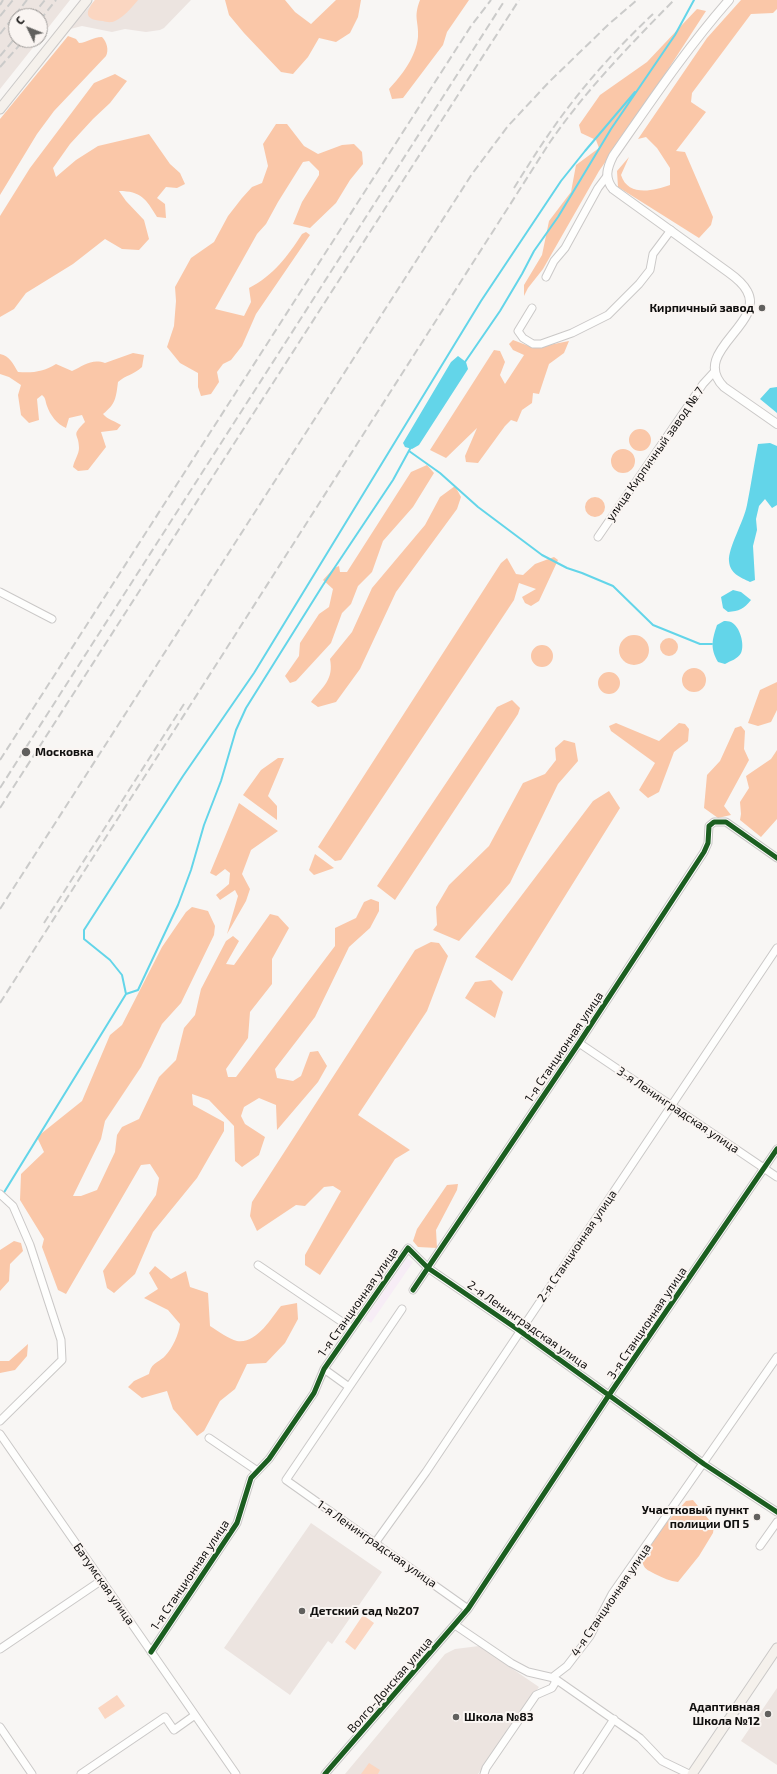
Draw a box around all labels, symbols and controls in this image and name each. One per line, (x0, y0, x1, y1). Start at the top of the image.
north arrow (8, 8, 48, 48)
text: С (13, 13, 27, 27)
place label: Кирпичный завод (649, 301, 754, 315)
marker: Кирпичный завод (757, 303, 767, 313)
street label: улица Кирпичный завод № 7 (603, 384, 707, 524)
place label: Московка (35, 745, 94, 759)
marker: Московка (20, 746, 32, 758)
street label: 1-я Станционная улица (522, 989, 606, 1105)
street label: 3-я Ленинградская улица (614, 1064, 742, 1156)
street label: 2-я Станционная улица (534, 1187, 620, 1305)
street label: 1-я Станционная улица (315, 1245, 401, 1359)
street label: 3-я Станционная улица (604, 1264, 690, 1382)
street label: 2-я Ленинградская улица (465, 1278, 591, 1372)
street label: 1-я Ленинградская улица (315, 1497, 439, 1591)
place label: Участковый пункт полиции ОП 5 (642, 1503, 749, 1531)
marker: Участковый пункт полиции ОП 5 (752, 1512, 762, 1522)
street label: 1-я Станционная улица (148, 1517, 232, 1633)
street label: Батумская улица (70, 1540, 138, 1628)
street label: 4-я Станционная улица (568, 1541, 654, 1659)
place label: Детский сад №207 (310, 1604, 419, 1618)
marker: Детский сад №207 (297, 1606, 307, 1616)
street label: Волго-Донская улица (344, 1634, 436, 1736)
place label: Адаптивная Школа №12 (689, 1700, 760, 1728)
marker: Адаптивная Школа №12 (763, 1709, 773, 1719)
place label: Школа №83 (464, 1710, 534, 1724)
marker: Школа №83 (451, 1712, 461, 1722)

